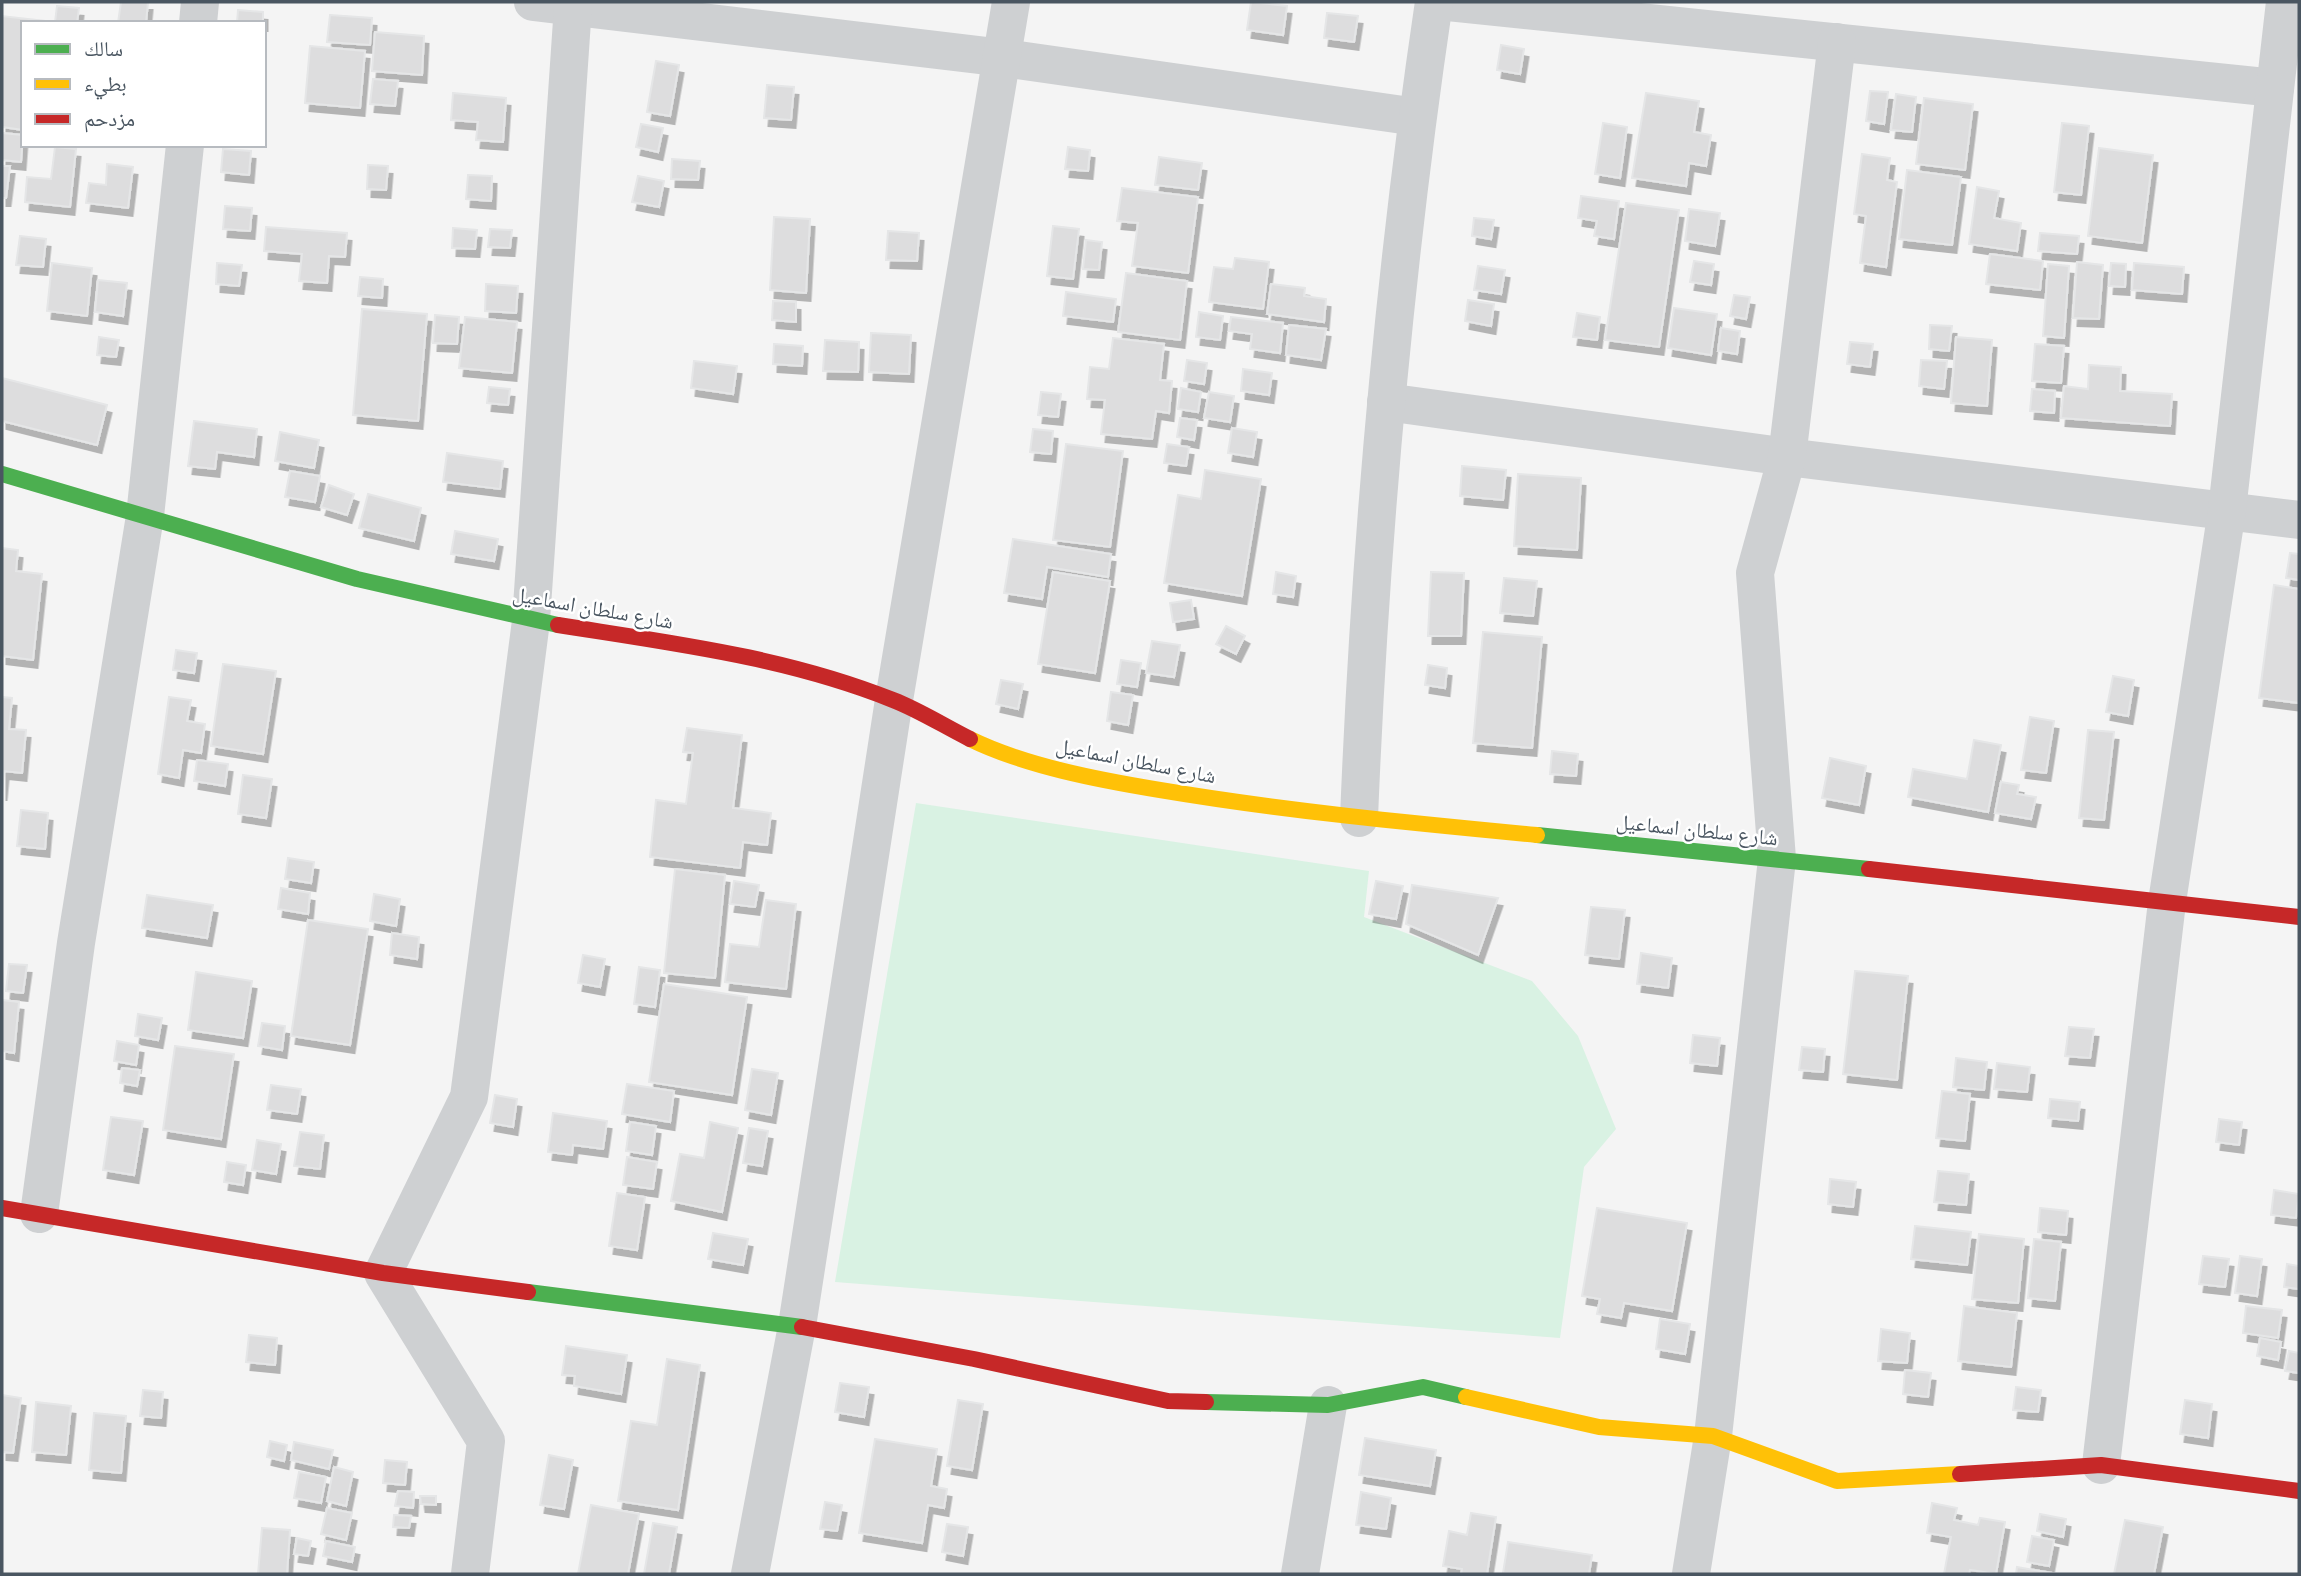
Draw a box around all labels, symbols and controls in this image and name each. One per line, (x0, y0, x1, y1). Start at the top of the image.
legend (21, 21, 266, 147)
text: سالك (84, 35, 123, 60)
text: بطيء (84, 70, 127, 100)
text: مزدحم (84, 105, 135, 133)
street label: شارع سلطان اسماعيل (511, 580, 675, 635)
street label: شارع سلطان اسماعيل (1054, 732, 1218, 789)
street label: شارع سلطان اسماعيل (1615, 808, 1779, 851)

